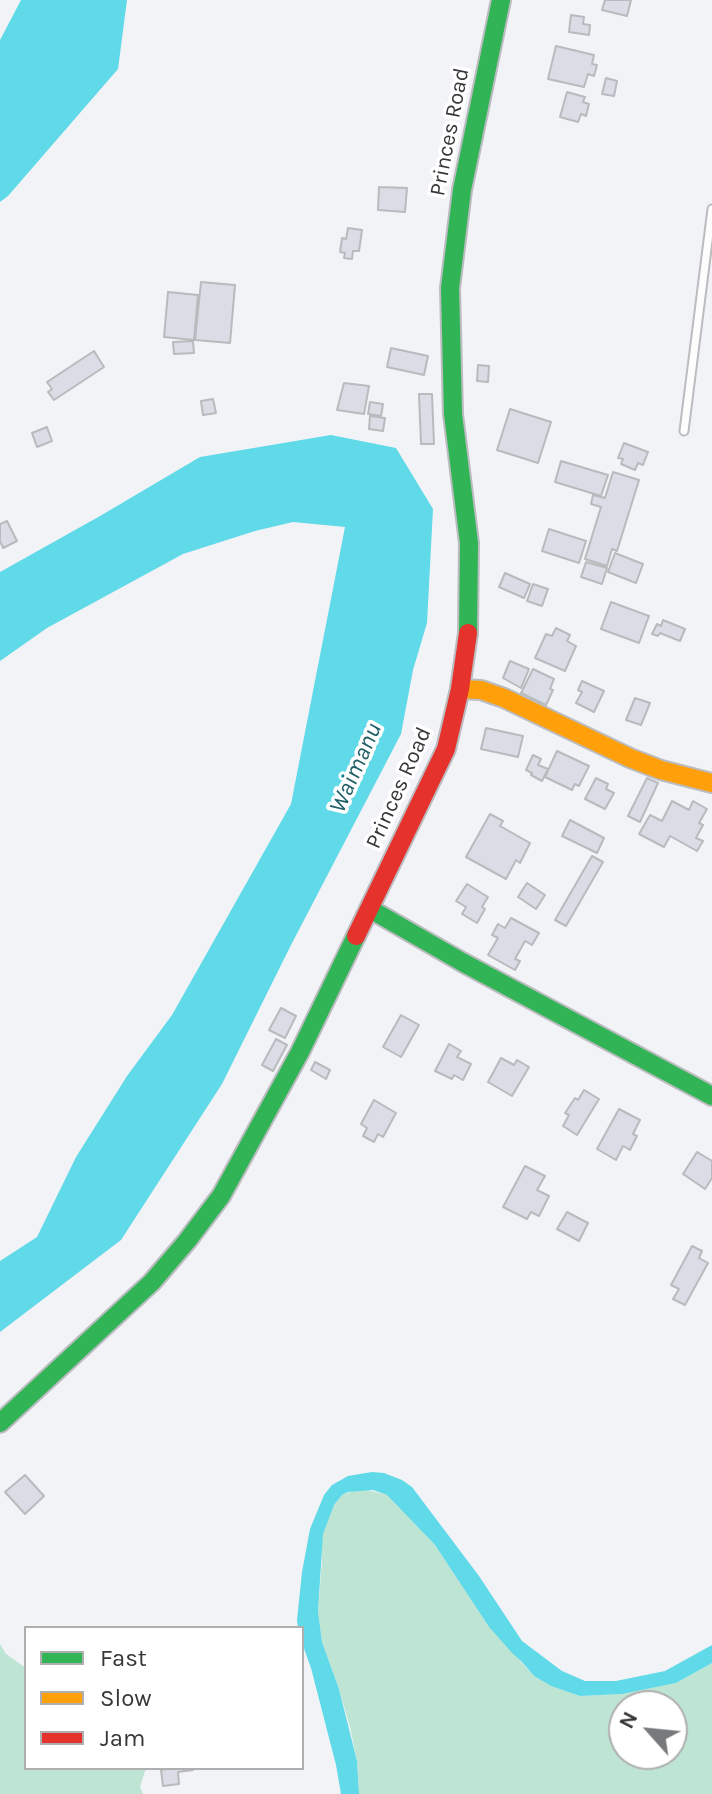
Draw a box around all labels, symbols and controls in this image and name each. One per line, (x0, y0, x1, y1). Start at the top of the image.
street label: Princes Road (425, 66, 475, 198)
water label: Waimanu (323, 719, 389, 817)
street label: Princes Road (360, 723, 438, 853)
legend (24, 1626, 304, 1770)
text: Fast (100, 1644, 147, 1672)
text: Slow (100, 1684, 152, 1712)
north arrow (608, 1690, 688, 1770)
text: N (613, 1707, 644, 1733)
text: Jam (100, 1724, 145, 1752)

